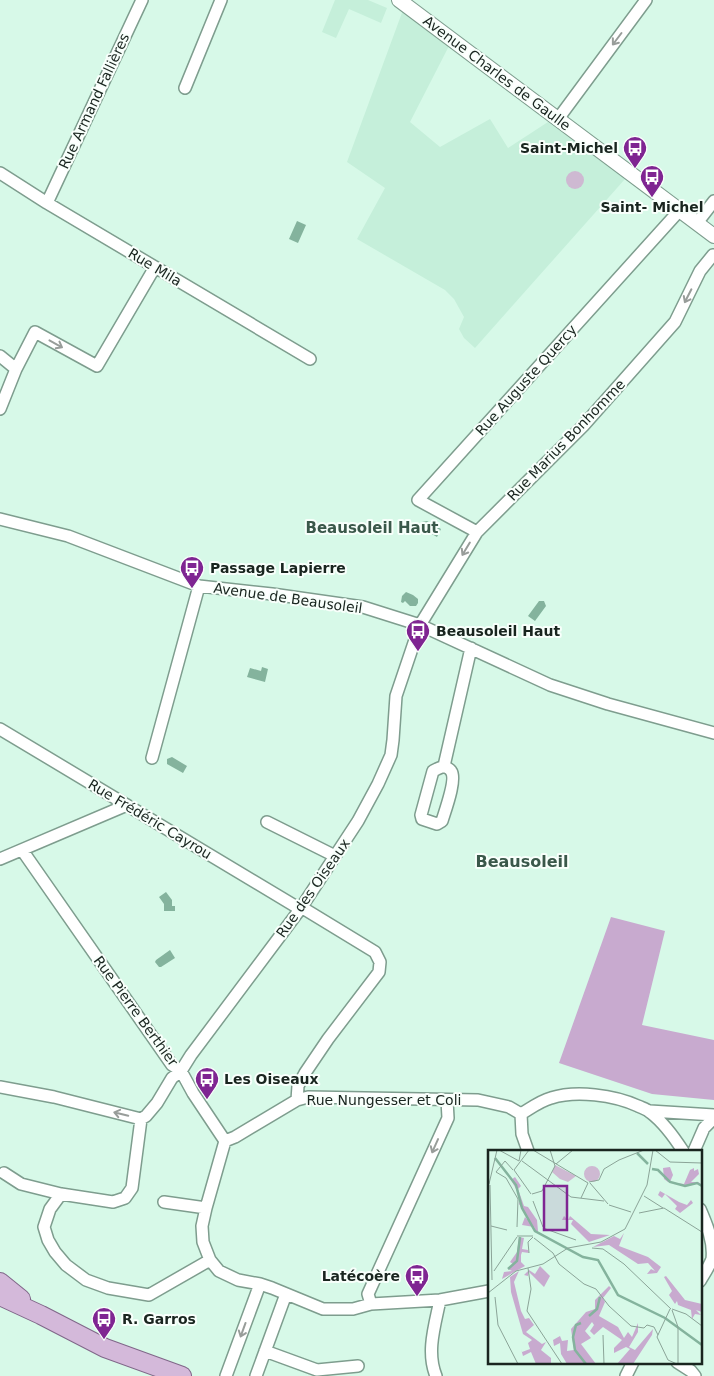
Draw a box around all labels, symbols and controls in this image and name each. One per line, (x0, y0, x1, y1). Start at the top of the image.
street label: Avenue Charles de Gaulle (420, 12, 574, 134)
street label: Rue Armand Fallières (56, 31, 132, 171)
one-way arrow (612, 32, 622, 46)
bus stop icon: Saint-Michel (622, 135, 648, 169)
place label: Saint-Michel (520, 140, 618, 156)
bus stop icon: Saint- Michel (639, 164, 665, 198)
place label: Saint- Michel (601, 199, 703, 215)
street label: Rue Mila (125, 245, 185, 289)
one-way arrow (683, 288, 692, 303)
street label: Rue Auguste Quercy (472, 322, 580, 438)
one-way arrow (48, 339, 63, 349)
street label: Rue Marius Bonhomme (504, 376, 628, 504)
district label: Beausoleil Haut (306, 519, 439, 537)
one-way arrow (461, 542, 471, 556)
bus stop icon: Passage Lapierre (179, 555, 205, 589)
place label: Passage Lapierre (210, 560, 346, 576)
street label: Avenue de Beausoleil (213, 580, 363, 616)
bus stop icon: Beausoleil Haut (405, 618, 431, 652)
place label: Beausoleil Haut (436, 623, 560, 639)
street label: Rue Frédéric Cayrou (85, 776, 215, 862)
street label: Rue des Oiseaux (273, 836, 353, 940)
district label: Beausoleil (475, 852, 569, 871)
street label: Rue Pierre Berthier (91, 953, 181, 1069)
bus stop icon: Les Oiseaux (194, 1066, 220, 1100)
place label: Les Oiseaux (224, 1071, 319, 1087)
street label: Rue Nungesser et Coli (307, 1092, 461, 1108)
one-way arrow (113, 1109, 129, 1118)
one-way arrow (430, 1138, 440, 1153)
inset map (488, 1150, 702, 1364)
bus stop icon: Latécoère (404, 1263, 430, 1297)
place label: Latécoère (322, 1268, 400, 1284)
bus stop icon: R. Garros (91, 1306, 117, 1340)
place label: R. Garros (122, 1311, 196, 1327)
one-way arrow (238, 1322, 247, 1337)

